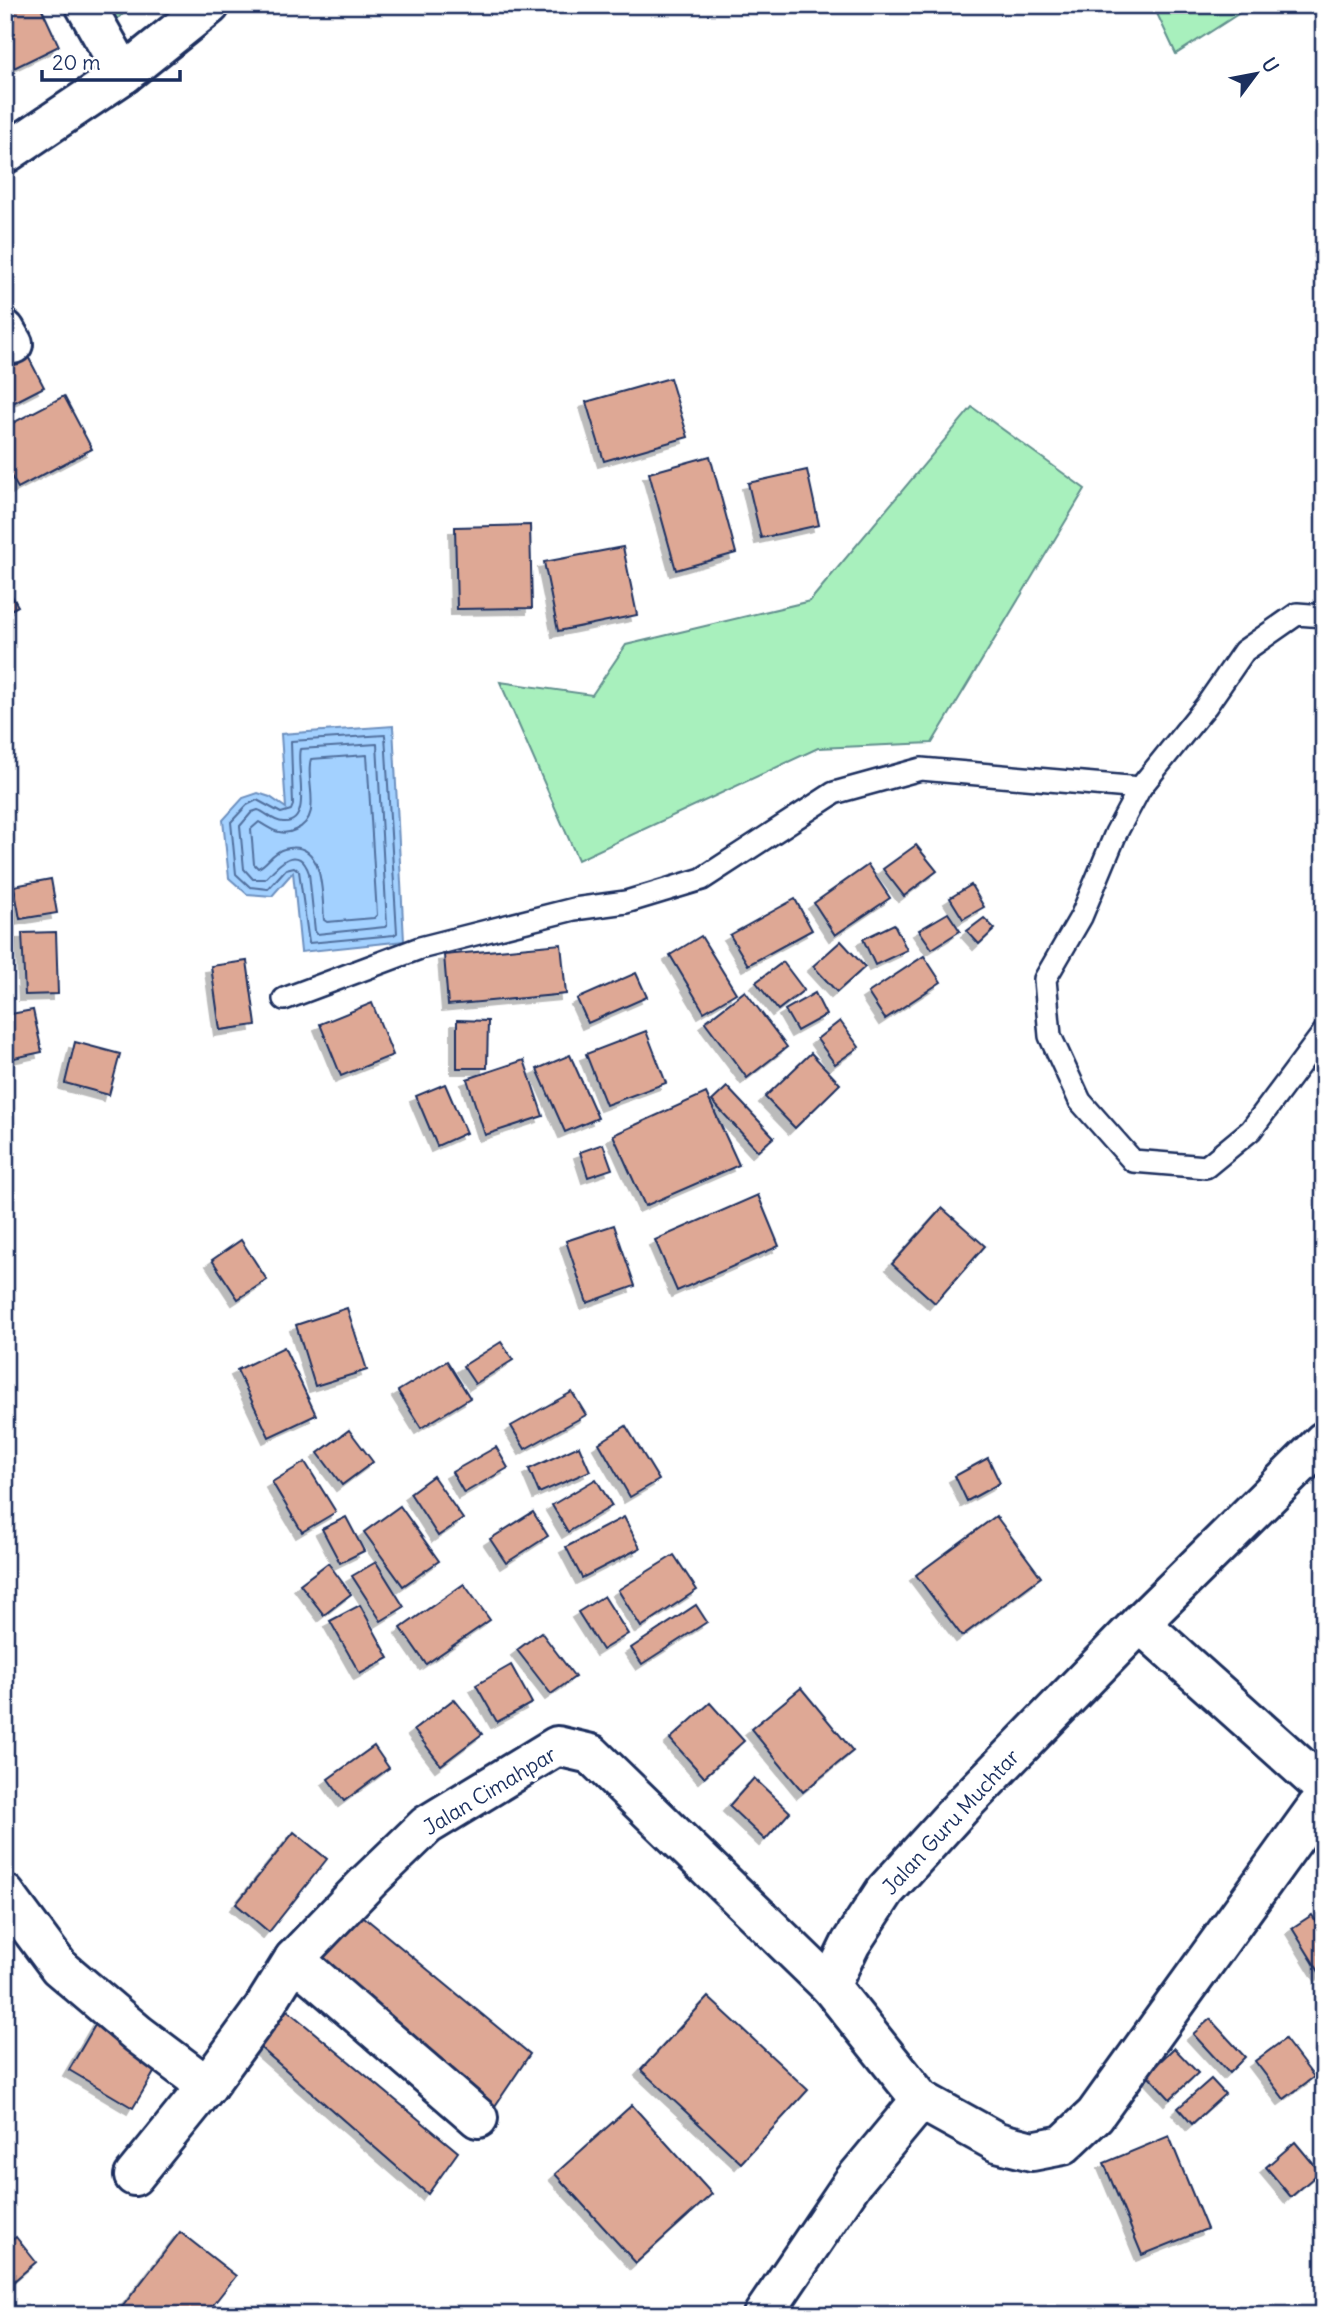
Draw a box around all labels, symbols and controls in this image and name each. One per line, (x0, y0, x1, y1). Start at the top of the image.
scale bar (42, 38, 180, 82)
north arrow (1220, 38, 1290, 108)
text: 20 m (52, 49, 101, 76)
text: U (1257, 53, 1284, 77)
street label: Jalan Cimahpar (418, 1740, 561, 1841)
street label: Jalan Guru Muchtar (876, 1743, 1025, 1900)

